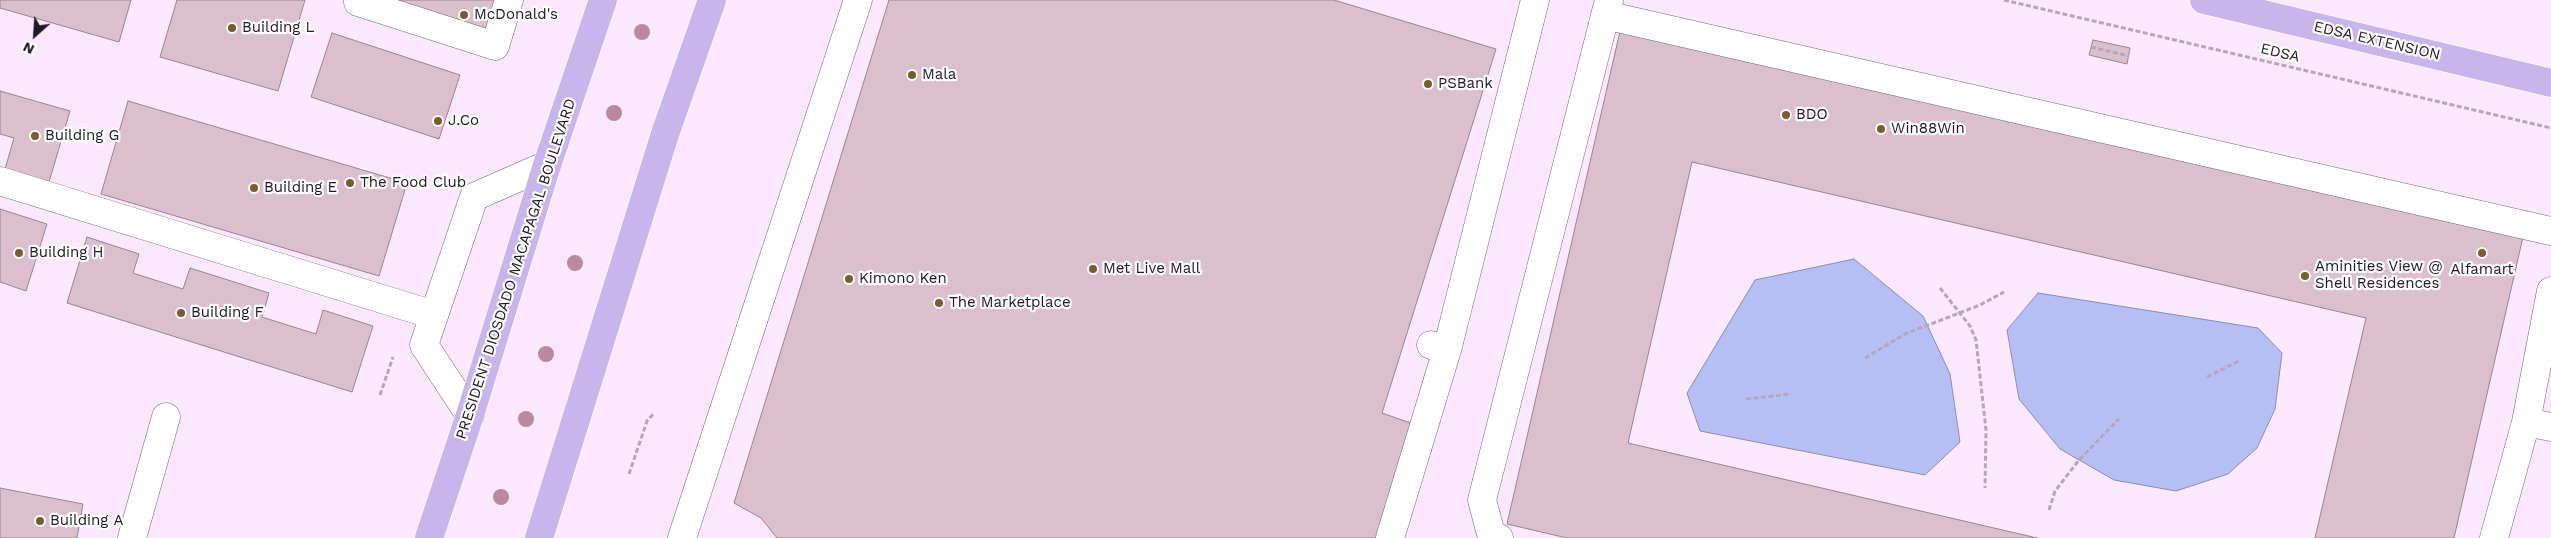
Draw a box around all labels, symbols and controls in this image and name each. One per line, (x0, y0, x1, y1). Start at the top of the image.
place label: McDonald's (474, 6, 558, 24)
marker: McDonald's (458, 9, 470, 21)
north arrow (10, 10, 60, 60)
street label: EDSA EXTENSION (2312, 18, 2442, 64)
place label: Building L (242, 19, 314, 37)
marker: Building L (226, 22, 238, 34)
text: N (20, 39, 37, 58)
street label: EDSA (2259, 40, 2301, 66)
place label: Mala (922, 66, 956, 84)
marker: Mala (906, 69, 918, 81)
place label: PSBank (1438, 75, 1493, 93)
marker: PSBank (1422, 78, 1434, 90)
street label: PRESIDENT DIOSDADO MACAPAGAL BOULEVARD (452, 96, 580, 442)
place label: BDO (1796, 106, 1828, 124)
marker: BDO (1780, 109, 1792, 121)
place label: J.Co (448, 112, 479, 130)
marker: J.Co (432, 115, 444, 127)
place label: Win88Win (1891, 120, 1965, 138)
marker: Win88Win (1875, 123, 1887, 135)
place label: Building G (45, 127, 119, 145)
marker: Building G (29, 130, 41, 142)
place label: The Food Club (360, 174, 466, 192)
marker: The Food Club (344, 177, 356, 189)
place label: Building E (264, 179, 337, 197)
marker: Building E (248, 182, 260, 194)
place label: Building H (29, 244, 103, 262)
marker: Building H (13, 247, 25, 259)
marker: Alfamart (2476, 247, 2488, 259)
place label: Aminities View @ Shell Residences (2315, 258, 2443, 293)
place label: Met Live Mall (1103, 260, 1200, 278)
place label: Alfamart (2450, 261, 2514, 279)
marker: Met Live Mall (1087, 263, 1099, 275)
place label: Kimono Ken (859, 270, 947, 288)
marker: Aminities View @ Shell Residences (2299, 270, 2311, 282)
marker: Kimono Ken (843, 273, 855, 285)
place label: The Marketplace (949, 294, 1071, 312)
marker: The Marketplace (933, 297, 945, 309)
place label: Building F (191, 304, 264, 322)
marker: Building F (175, 307, 187, 319)
place label: Building A (50, 512, 123, 530)
marker: Building A (34, 515, 46, 527)

